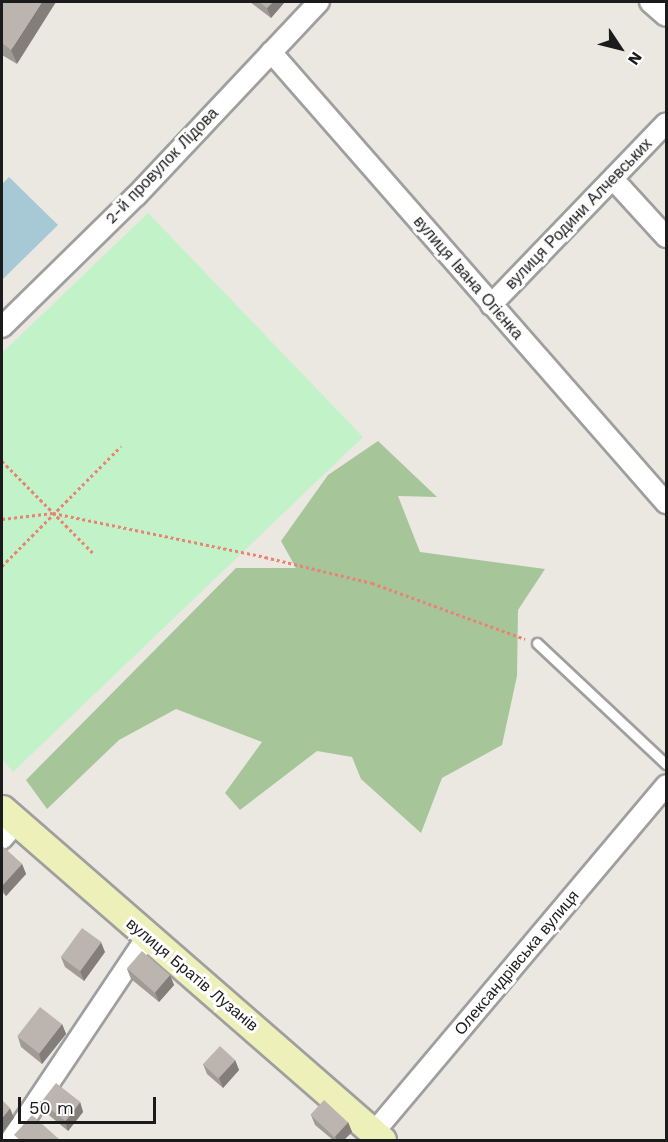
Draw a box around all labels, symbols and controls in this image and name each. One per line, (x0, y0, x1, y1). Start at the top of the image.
north arrow (590, 18, 650, 78)
text: N (624, 48, 646, 69)
street label: 2-й провулок Лідова (102, 104, 222, 228)
street label: вулиця Родини Алчевських (502, 134, 656, 294)
street label: вулиця Івана Огієнка (409, 212, 527, 344)
street label: Олександрівська вулиця (451, 887, 583, 1039)
street label: вулиця Братів Лузанів (122, 914, 262, 1036)
scale bar (21, 1085, 159, 1123)
text: 50 m (29, 1097, 74, 1118)

